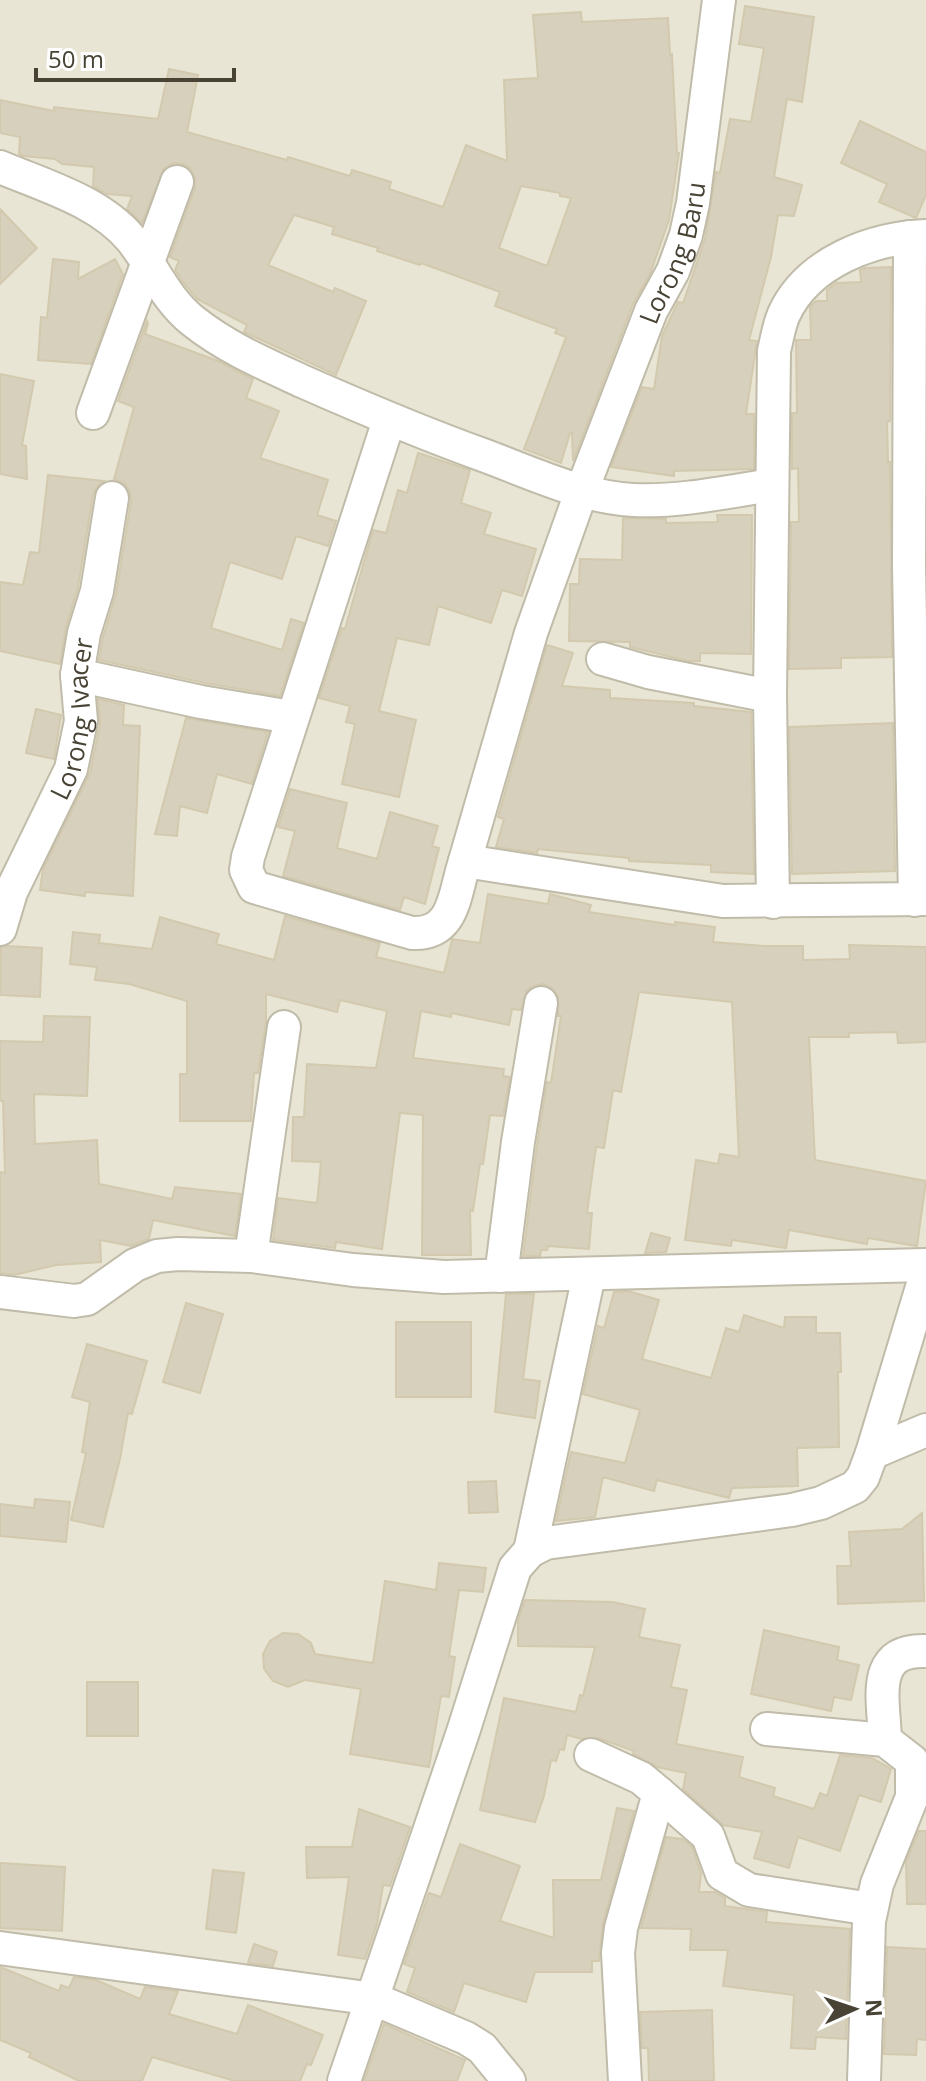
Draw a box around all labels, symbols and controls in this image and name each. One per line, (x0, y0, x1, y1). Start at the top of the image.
scale bar (36, 32, 234, 82)
text: 50 m (48, 42, 104, 75)
street label: Lorong Baru (630, 179, 714, 329)
street label: Lorong Ivacer (41, 634, 101, 806)
north arrow (814, 1969, 894, 2049)
text: N (860, 1998, 890, 2018)

